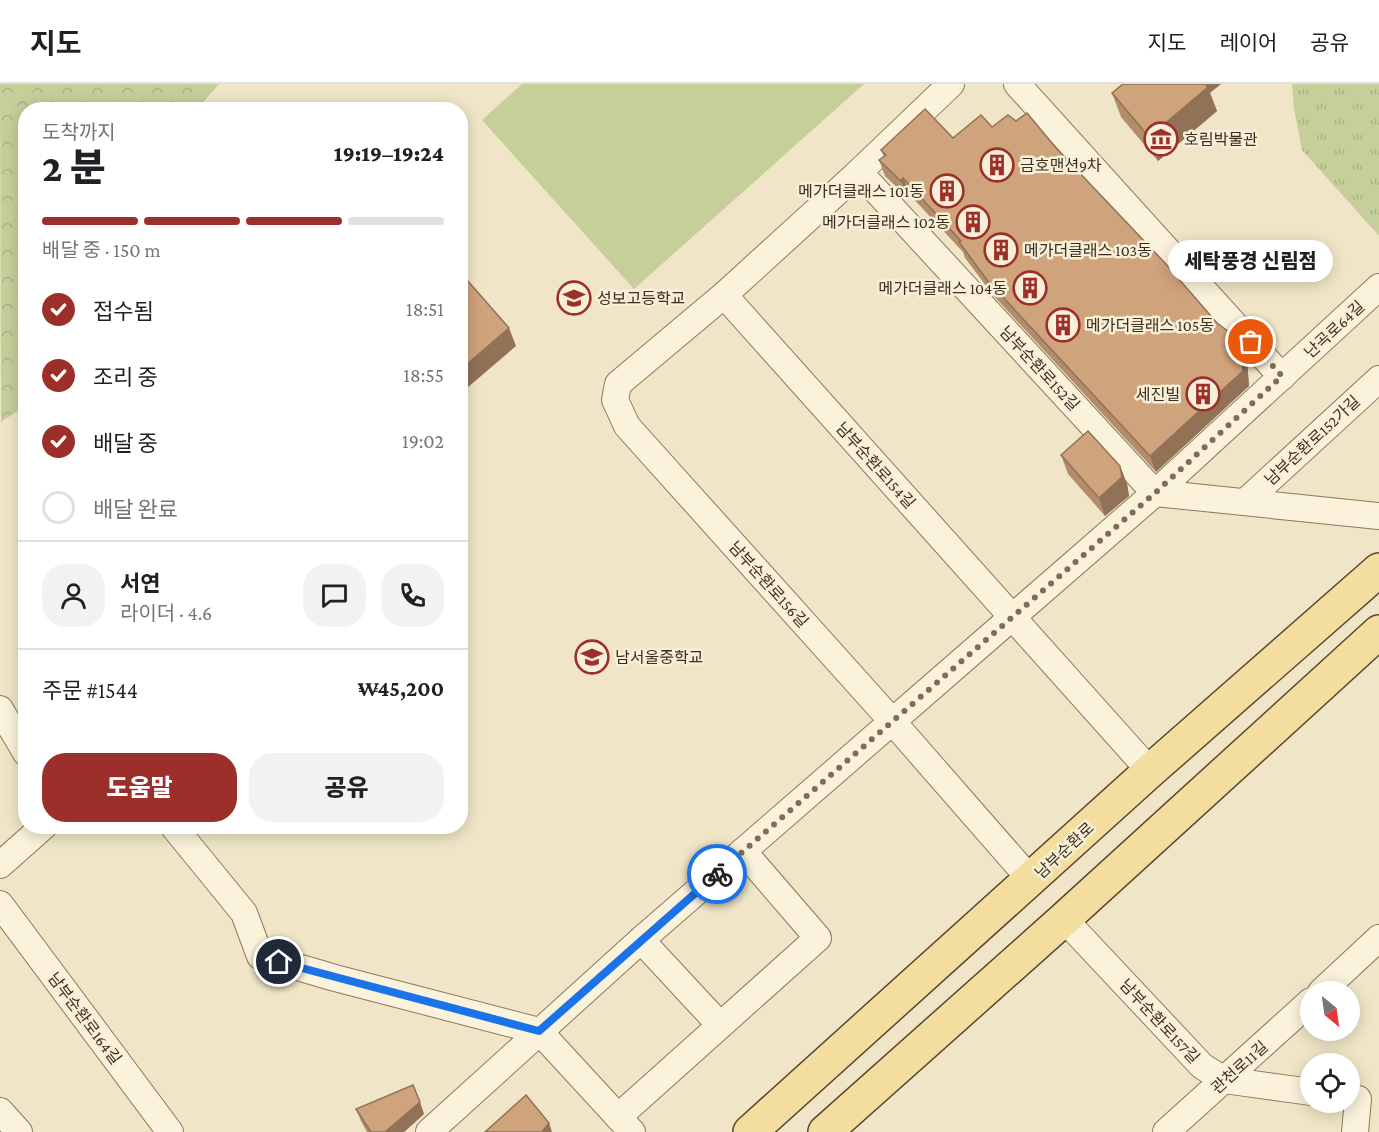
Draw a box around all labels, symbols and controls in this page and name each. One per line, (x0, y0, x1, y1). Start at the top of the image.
text: 지도 (30, 28, 82, 59)
text: 지도 (1148, 31, 1186, 55)
text: 레이어 (1219, 31, 1277, 55)
text: 공유 (1310, 31, 1349, 55)
text: 도착까지 (42, 121, 116, 143)
museum icon: 호림박물관 (1143, 121, 1179, 157)
place label: 호림박물관 (1184, 131, 1258, 148)
text: 19:19–19:24 (334, 141, 444, 166)
text: 2 분 (42, 146, 106, 189)
building icon: 금호맨션9차 (979, 147, 1015, 183)
place label: 금호맨션9차 (1020, 157, 1102, 174)
building icon: 메가더클래스 101동 (929, 173, 965, 209)
place label: 메가더클래스 101동 (798, 183, 924, 200)
building icon: 메가더클래스 102동 (955, 204, 991, 240)
place label: 메가더클래스 102동 (822, 214, 950, 231)
building icon: 메가더클래스 103동 (983, 232, 1019, 268)
text: 배달 중 · 150 m (42, 239, 160, 261)
callout: 세탁풍경 신림점 (1168, 240, 1334, 282)
place label: 메가더클래스 103동 (1024, 242, 1152, 259)
text: 세탁풍경 신림점 (1184, 250, 1317, 272)
building icon: 메가더클래스 104동 (1012, 270, 1048, 306)
school or university icon: 성보고등학교 (556, 280, 592, 316)
place label: 메가더클래스 104동 (878, 280, 1007, 297)
place label: 성보고등학교 (597, 290, 685, 307)
icon: check (42, 293, 75, 326)
text: 18:51 (406, 298, 444, 320)
street label: 난곡로64길 (1301, 298, 1368, 361)
text: 접수됨 (93, 299, 154, 324)
building icon: 메가더클래스 105동 (1045, 307, 1081, 343)
pin (1225, 316, 1276, 367)
place label: 메가더클래스 105동 (1086, 317, 1214, 334)
street label: 남부순환로152길 (996, 323, 1083, 414)
icon: bag (1234, 325, 1267, 358)
icon: check (42, 359, 75, 392)
text: 18:55 (403, 364, 444, 386)
text: 조리 중 (93, 365, 158, 390)
building icon: 세진빌 (1185, 376, 1221, 412)
place label: 세진빌 (1136, 386, 1180, 403)
street label: 남부순환로152가길 (1262, 392, 1363, 489)
street label: 남부순환로154길 (833, 419, 919, 512)
icon: check (42, 425, 75, 458)
text: 19:02 (402, 430, 444, 452)
text: 배달 중 (93, 431, 158, 456)
text: 배달 완료 (93, 497, 178, 522)
street label: 남부순환로156길 (726, 538, 812, 631)
button: person (42, 564, 105, 627)
button: chat (303, 564, 366, 627)
button: phone (381, 564, 444, 627)
text: 서연 (120, 571, 160, 596)
text: 라이더 · 4.6 (120, 602, 212, 624)
school or university icon: 남서울중학교 (574, 639, 610, 675)
place label: 남서울중학교 (615, 649, 703, 666)
text: ₩45,200 (358, 676, 444, 701)
text: 주문 #1544 (42, 678, 138, 703)
button: 도움말 (42, 753, 237, 822)
button: 공유 (249, 753, 444, 822)
street label: 남부순환로 (1032, 819, 1097, 882)
courier (687, 844, 747, 904)
icon: bike (701, 858, 734, 891)
pin (253, 936, 304, 987)
icon: home (262, 945, 295, 978)
street label: 남부순환로164길 (45, 969, 124, 1067)
street label: 남부순환로157길 (1117, 976, 1203, 1067)
north arrow (1300, 981, 1360, 1041)
map controls (1300, 981, 1360, 1113)
street label: 관천로11길 (1208, 1038, 1271, 1097)
button: locate (1300, 1053, 1360, 1113)

